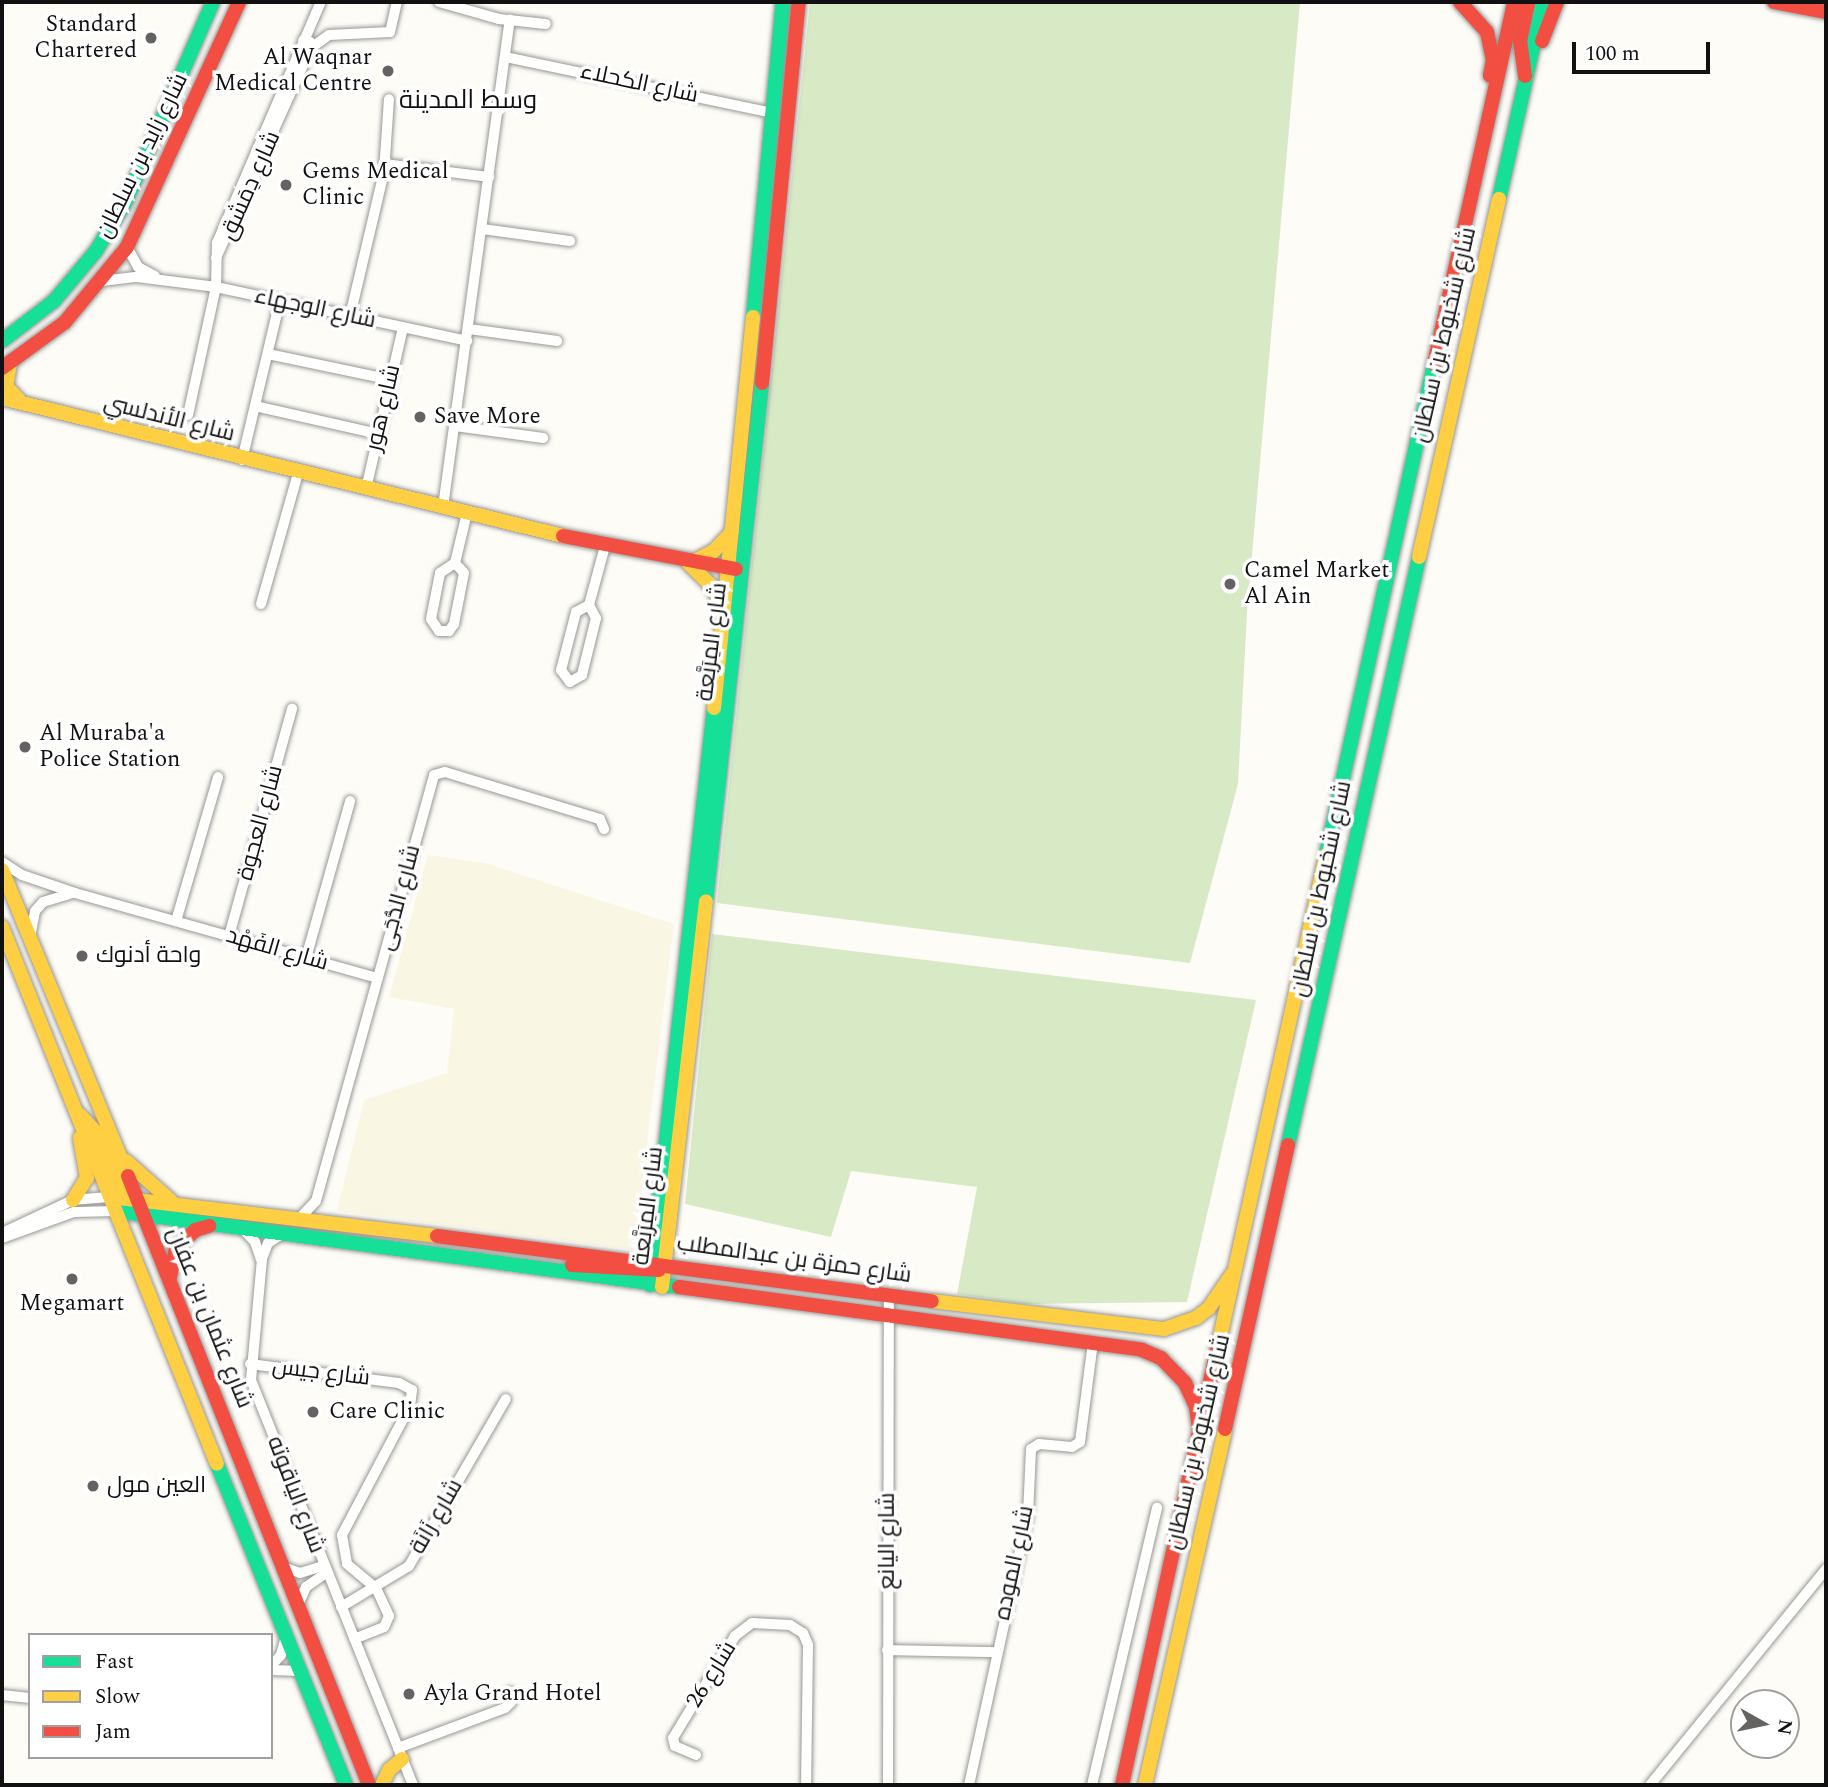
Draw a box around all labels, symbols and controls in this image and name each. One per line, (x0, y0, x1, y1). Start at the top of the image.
place label: Standard Chartered (34, 11, 137, 65)
scale bar (1576, 28, 1714, 72)
marker: Standard Chartered (143, 30, 159, 46)
text: 100 m (1585, 38, 1640, 70)
place label: Al Waqnar Medical Centre (214, 44, 372, 98)
street label: شارع الكحلاء (578, 58, 700, 110)
marker: Al Waqnar Medical Centre (378, 61, 398, 81)
street label: شارع زايد بن سلطان (91, 69, 195, 243)
district label: وسط المدينة (399, 85, 537, 117)
street label: شارع دِمَشق (215, 127, 287, 245)
place label: Gems Medical Clinic (302, 158, 448, 212)
marker: Gems Medical Clinic (276, 175, 296, 195)
street label: شارع شخبوط بن سلطان (1407, 225, 1483, 445)
street label: شارع الوجهاء (252, 283, 378, 335)
street label: شارع هور (361, 362, 407, 454)
street label: شارع الأندلسي (101, 389, 237, 449)
place label: Save More (434, 403, 541, 431)
marker: Save More (412, 409, 428, 425)
place label: Camel Market Al Ain (1244, 557, 1389, 611)
marker: Camel Market Al Ain (1222, 576, 1238, 592)
street label: شارع المِرَبَّعة (692, 581, 734, 703)
place label: Al Muraba'a Police Station (39, 720, 180, 774)
marker: Al Muraba'a Police Station (17, 739, 33, 755)
street label: شارع العجوة (232, 762, 290, 884)
street label: شارع شخبوط بن سلطان (1286, 779, 1358, 999)
street label: شارع الدُّجَى (373, 842, 427, 954)
street label: شارع الفَهْد (223, 922, 331, 978)
place label: واحة أدنوك (96, 942, 201, 970)
marker: واحة أدنوك (74, 948, 90, 964)
street label: شارع المِرَبَّعة (628, 1145, 670, 1267)
street label: شارع عثمان بن عفان (160, 1224, 258, 1412)
street label: شارع حمزة بن عبدالمطلب (675, 1230, 913, 1290)
marker: Megamart (64, 1271, 80, 1287)
place label: Megamart (20, 1290, 124, 1318)
street label: شارع شخبوط بن سلطان (1161, 1332, 1237, 1552)
street label: شارع جيس (270, 1353, 372, 1393)
place label: Care Clinic (329, 1398, 445, 1426)
marker: Care Clinic (303, 1402, 323, 1422)
street label: شارع الياقوته (260, 1433, 330, 1557)
place label: العين مول (107, 1472, 206, 1500)
street label: شارع زَانَة (405, 1475, 469, 1559)
marker: العين مول (85, 1478, 101, 1494)
street label: شارع اليانع (874, 1492, 902, 1590)
street label: شارع الموده (989, 1503, 1041, 1623)
legend (28, 1633, 273, 1759)
street label: شارع 26 (681, 1637, 743, 1713)
text: Fast (95, 1646, 134, 1678)
place label: Ayla Grand Hotel (423, 1680, 601, 1708)
text: Slow (95, 1681, 139, 1713)
marker: Ayla Grand Hotel (401, 1686, 417, 1702)
north arrow (1730, 1689, 1800, 1759)
text: Jam (95, 1716, 131, 1748)
text: N (1769, 1717, 1800, 1737)

